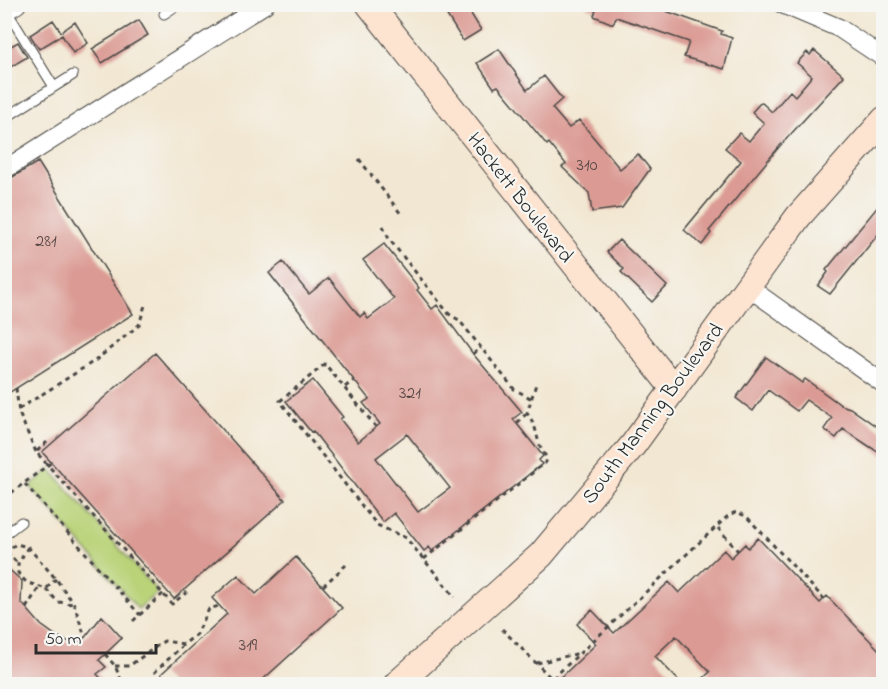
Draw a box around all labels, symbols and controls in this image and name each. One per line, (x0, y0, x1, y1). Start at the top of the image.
street label: Hackett Boulevard (459, 127, 580, 270)
house number: 310 (577, 153, 598, 179)
house number: 281 (35, 229, 57, 255)
street label: South Manning Boulevard (575, 317, 733, 512)
house number: 321 (399, 381, 421, 407)
scale bar (36, 617, 156, 655)
text: 50 m (45, 627, 82, 653)
house number: 319 (239, 633, 258, 659)

